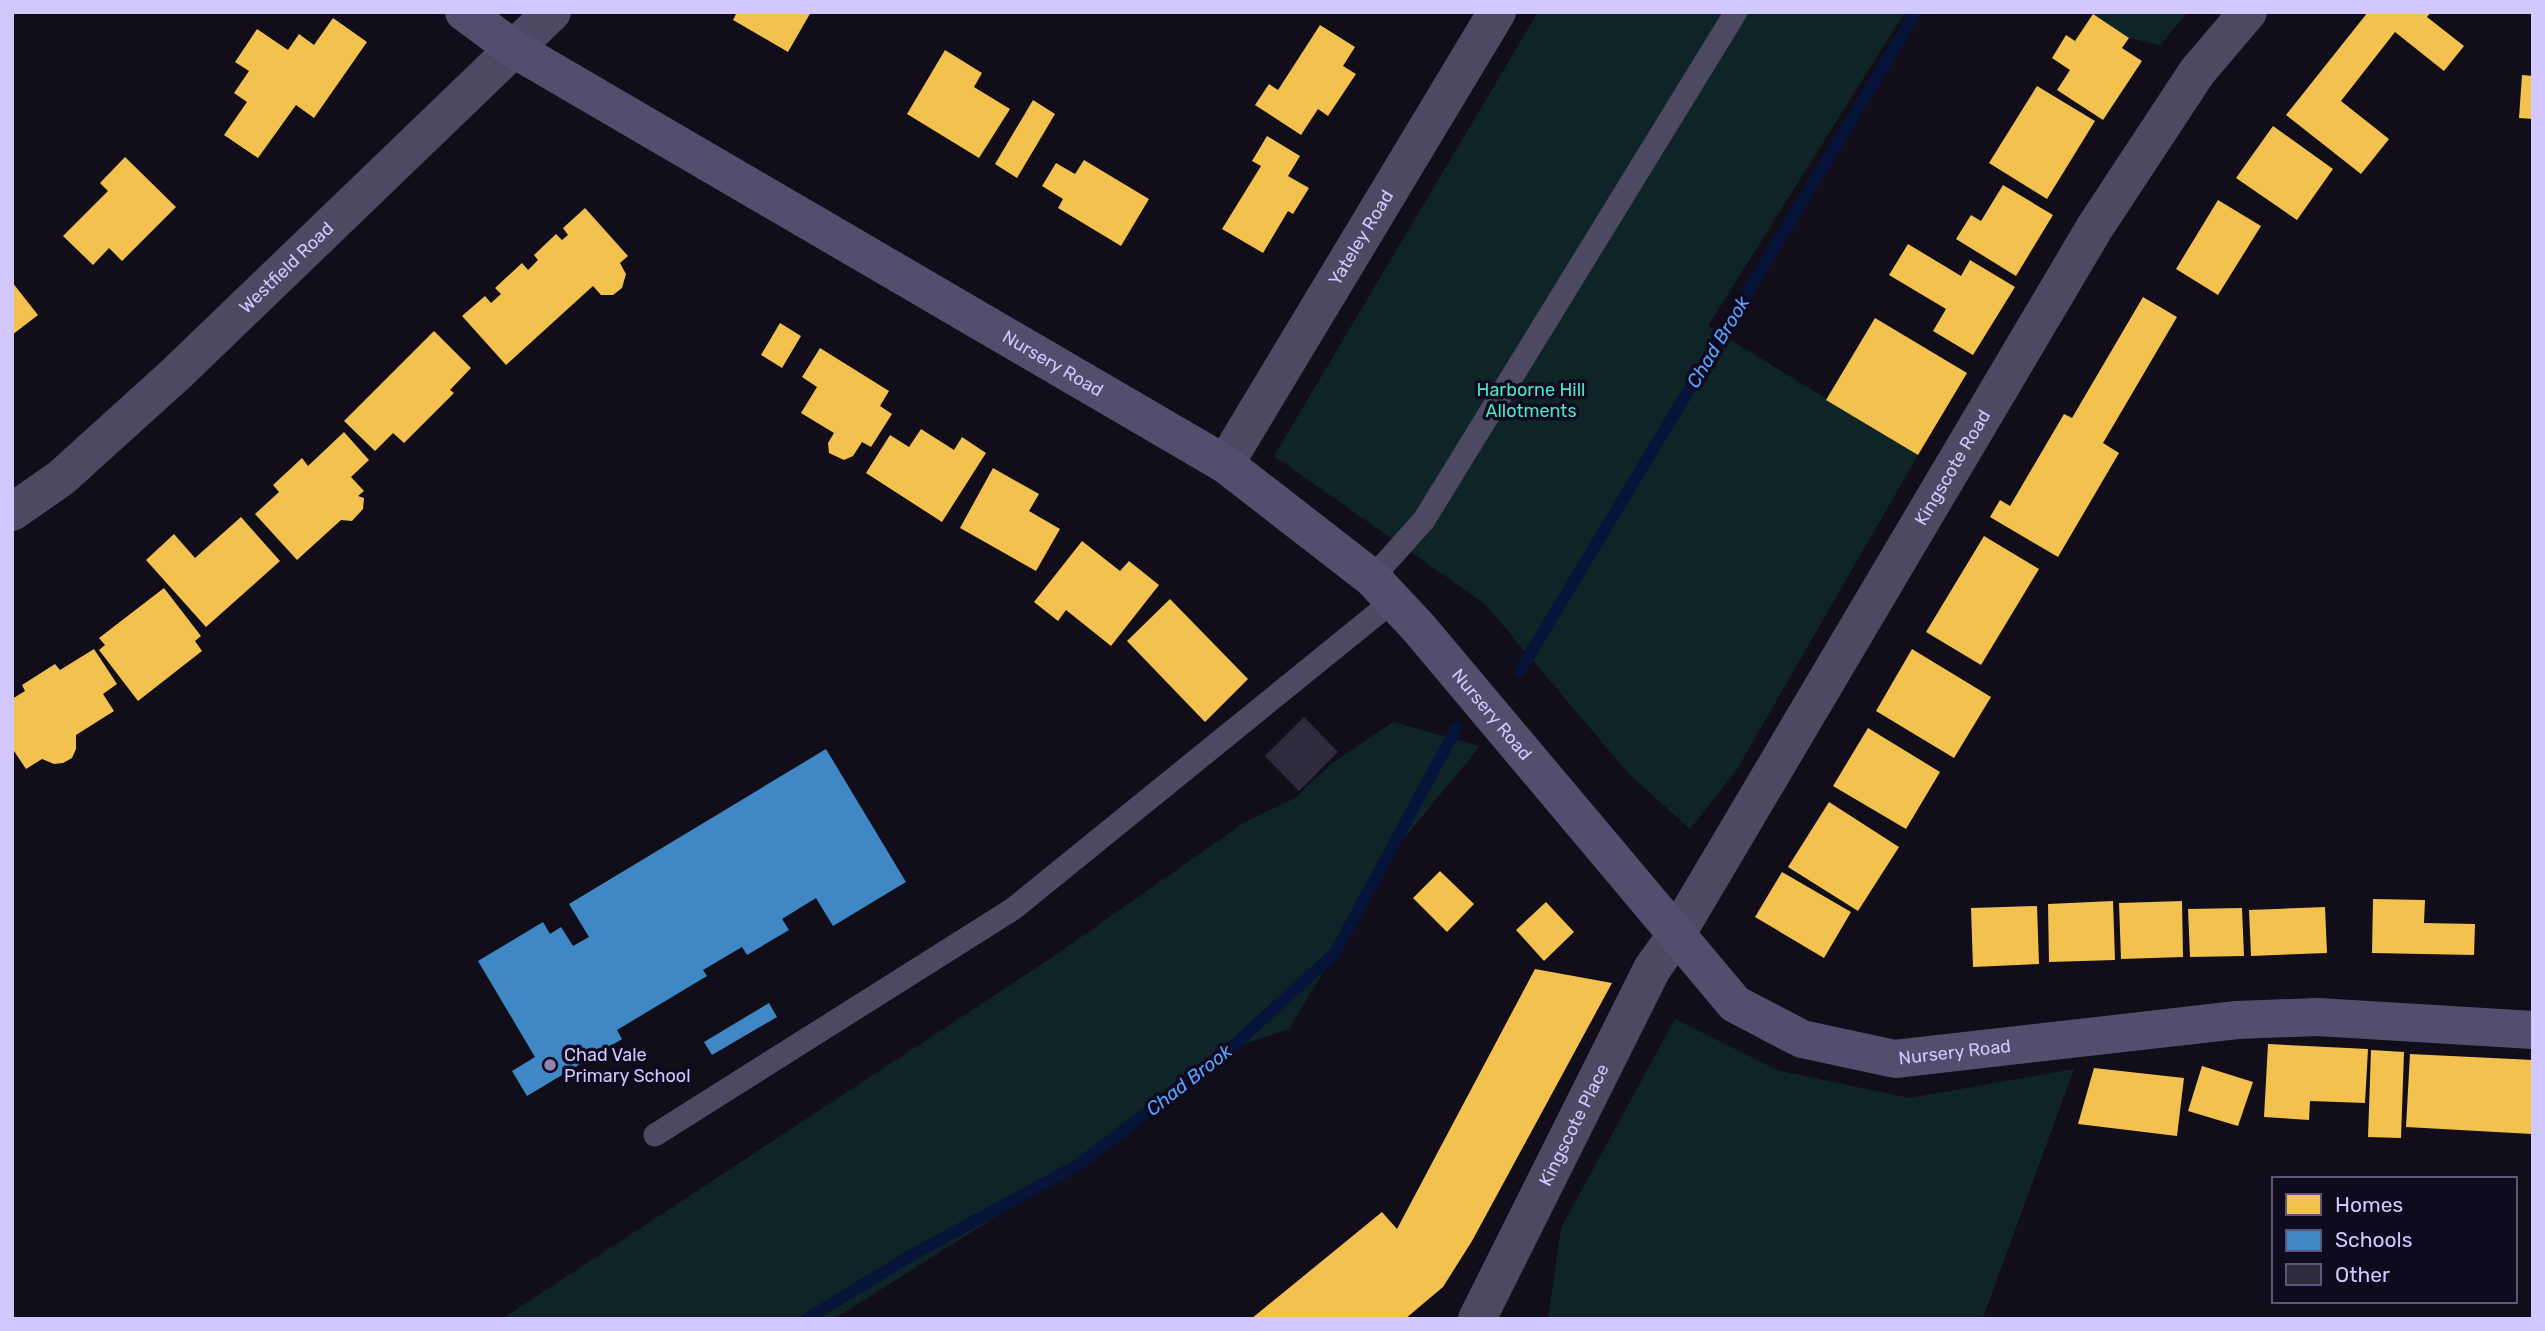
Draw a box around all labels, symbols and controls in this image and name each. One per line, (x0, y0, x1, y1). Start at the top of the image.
street label: Yateley Road (1324, 186, 1398, 290)
street label: Westfield Road (235, 217, 338, 318)
water label: Chad Brook (1682, 292, 1754, 392)
street label: Nursery Road (998, 325, 1107, 401)
park label: Harborne Hill Allotments (1477, 379, 1585, 422)
street label: Kingscote Road (1910, 406, 1995, 529)
street label: Nursery Road (1447, 664, 1536, 765)
street label: Nursery Road (1897, 1035, 2012, 1070)
water label: Chad Brook (1141, 1039, 1237, 1121)
place label: Chad Vale Primary School (564, 1044, 691, 1087)
marker: Chad Vale Primary School (542, 1057, 558, 1073)
street label: Kingscote Place (1534, 1060, 1614, 1190)
legend (2272, 1177, 2517, 1303)
text: Homes (2335, 1192, 2403, 1217)
text: Schools (2335, 1227, 2412, 1252)
text: Other (2335, 1262, 2390, 1287)

